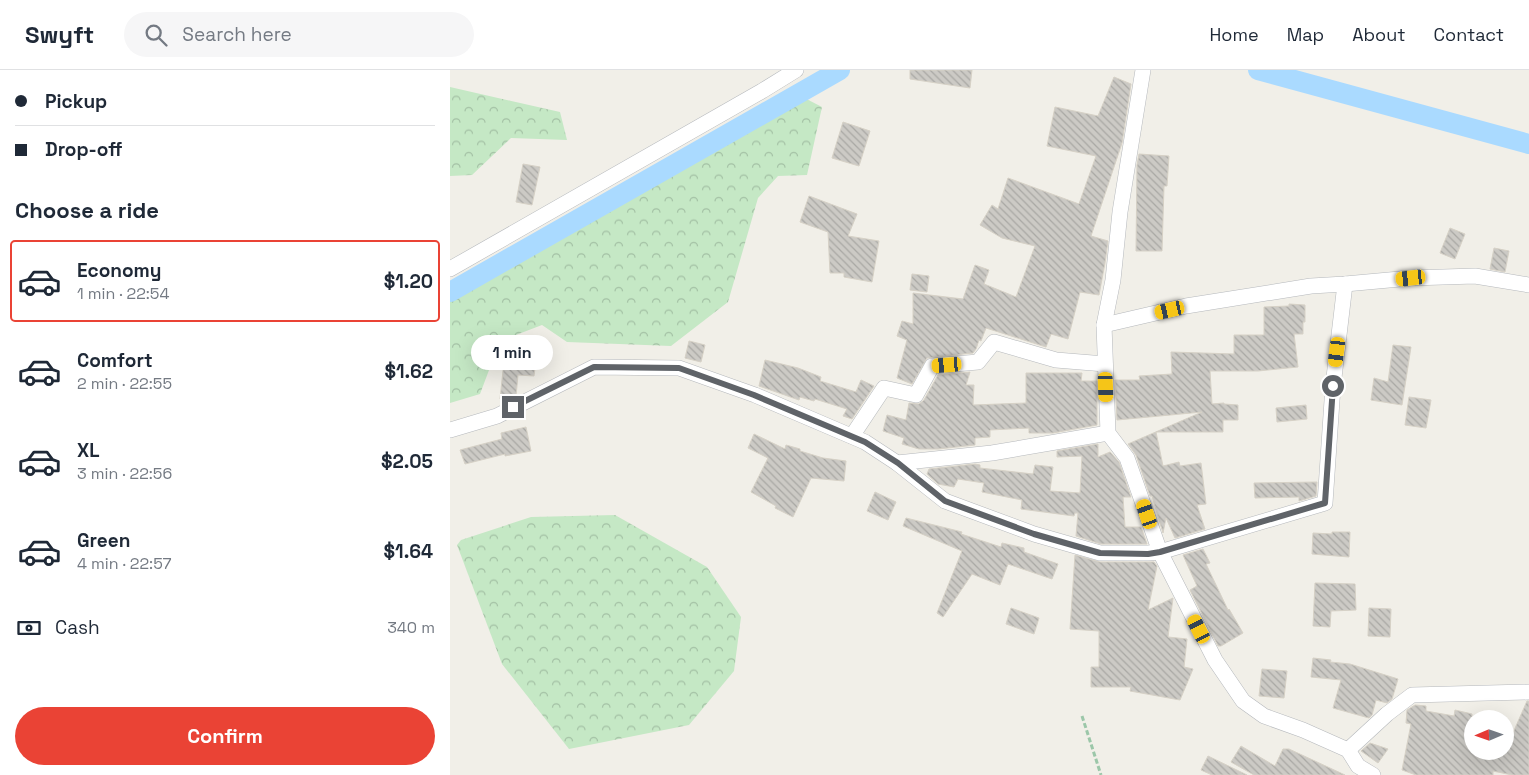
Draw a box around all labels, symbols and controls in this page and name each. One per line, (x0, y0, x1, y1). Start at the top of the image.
search box (124, 12, 474, 57)
text: Swyft (25, 19, 94, 50)
icon: search (142, 21, 170, 49)
text: Search here (182, 22, 292, 47)
text: Home (1210, 23, 1259, 46)
text: Map (1287, 23, 1324, 46)
text: About (1352, 23, 1406, 46)
text: Contact (1434, 23, 1504, 46)
text: Pickup (45, 89, 107, 114)
text: Drop-off (45, 137, 123, 162)
text: Choose a ride (15, 196, 159, 224)
text: Economy (77, 258, 161, 283)
icon: car (17, 259, 62, 304)
text: $1.20 (384, 269, 433, 294)
car (1395, 269, 1426, 287)
text: 1 min · 22:54 (77, 283, 169, 304)
car (1153, 299, 1186, 321)
callout: 1 min (472, 334, 554, 370)
car (1327, 336, 1346, 368)
text: 1 min (492, 342, 532, 363)
text: Comfort (77, 348, 153, 373)
icon: car (17, 349, 62, 394)
car (931, 356, 962, 374)
text: $1.62 (384, 359, 433, 384)
car (1097, 372, 1114, 402)
text: 2 min · 22:55 (77, 373, 172, 394)
route start (1322, 375, 1344, 397)
route end (502, 396, 524, 418)
text: XL (77, 438, 100, 463)
icon: car (17, 439, 62, 484)
text: $2.05 (381, 449, 433, 474)
text: 3 min · 22:56 (77, 463, 172, 484)
car (1135, 497, 1158, 531)
text: Green (77, 528, 130, 553)
icon: car (17, 529, 62, 574)
text: $1.64 (384, 539, 433, 564)
text: 4 min · 22:57 (77, 553, 172, 574)
car (1185, 612, 1212, 646)
icon: cash (15, 614, 43, 642)
text: Cash (55, 615, 100, 640)
text: 340 m (387, 617, 435, 638)
button: Confirm (15, 707, 435, 765)
north arrow (1464, 710, 1514, 760)
map controls (1464, 710, 1514, 760)

